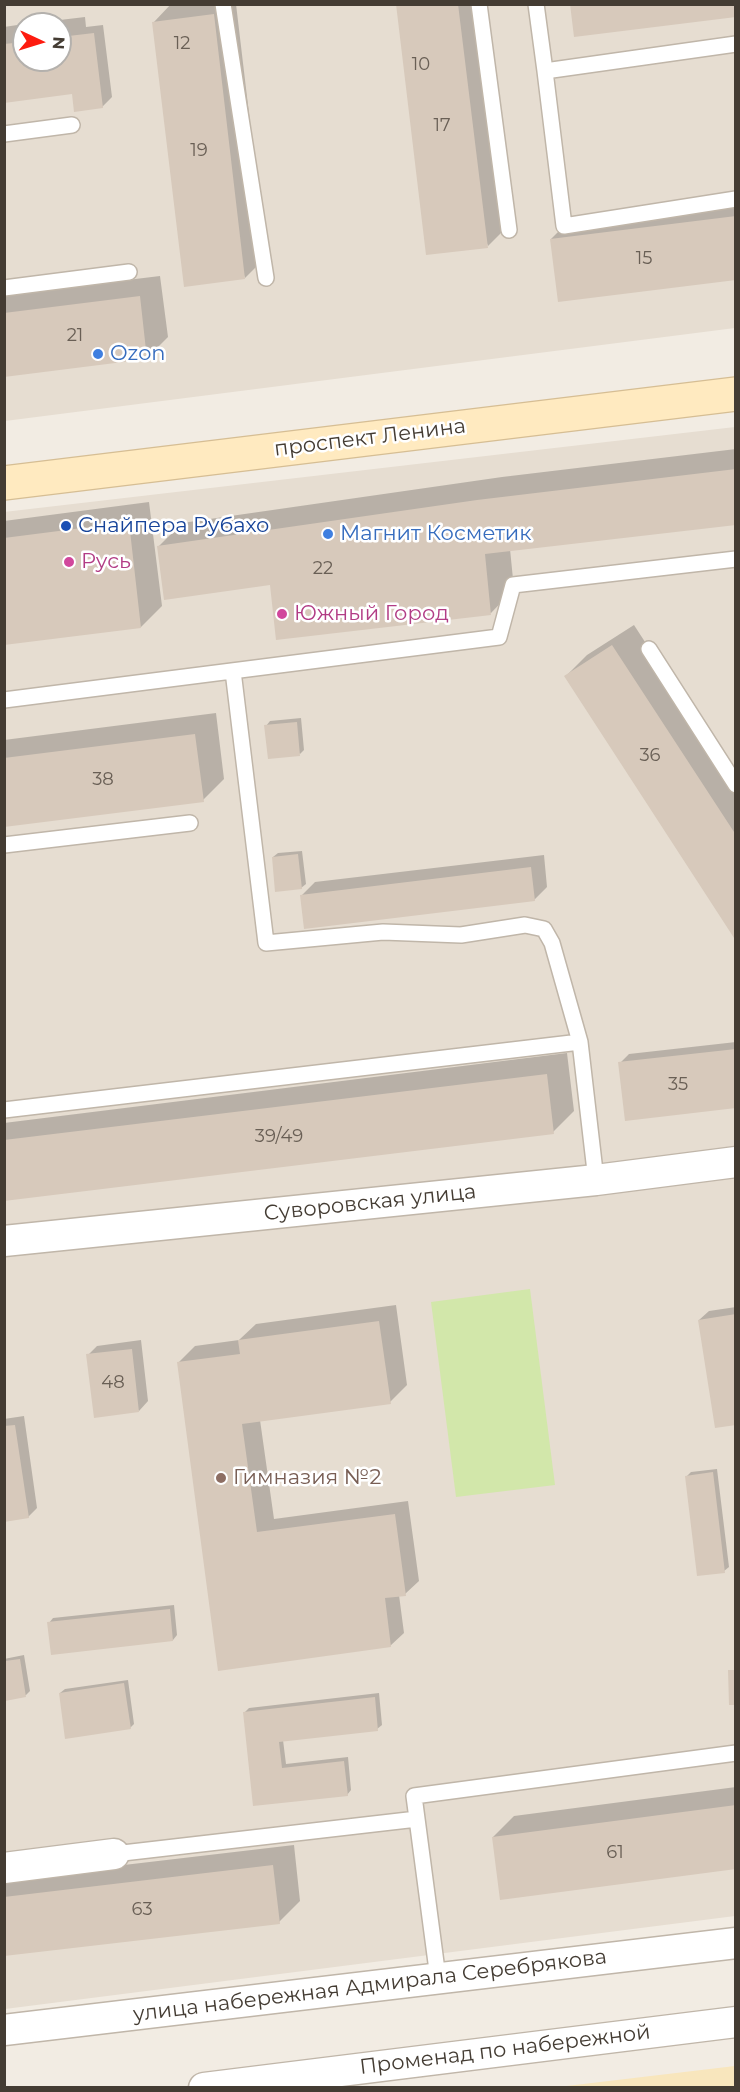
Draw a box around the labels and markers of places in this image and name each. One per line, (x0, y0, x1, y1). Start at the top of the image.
place label: Ozon (110, 341, 166, 367)
marker: Ozon (91, 347, 105, 361)
place label: Снайпера Рубахо (78, 513, 269, 539)
marker: Снайпера Рубахо (59, 519, 73, 533)
place label: Магнит Косметик (340, 521, 531, 547)
marker: Магнит Косметик (321, 527, 335, 541)
place label: Русь (81, 549, 131, 575)
marker: Русь (62, 555, 76, 569)
place label: Южный Город (294, 601, 449, 627)
marker: Южный Город (275, 607, 289, 621)
place label: Гимназия №2 (233, 1465, 381, 1491)
marker: Гимназия №2 (214, 1471, 228, 1485)

